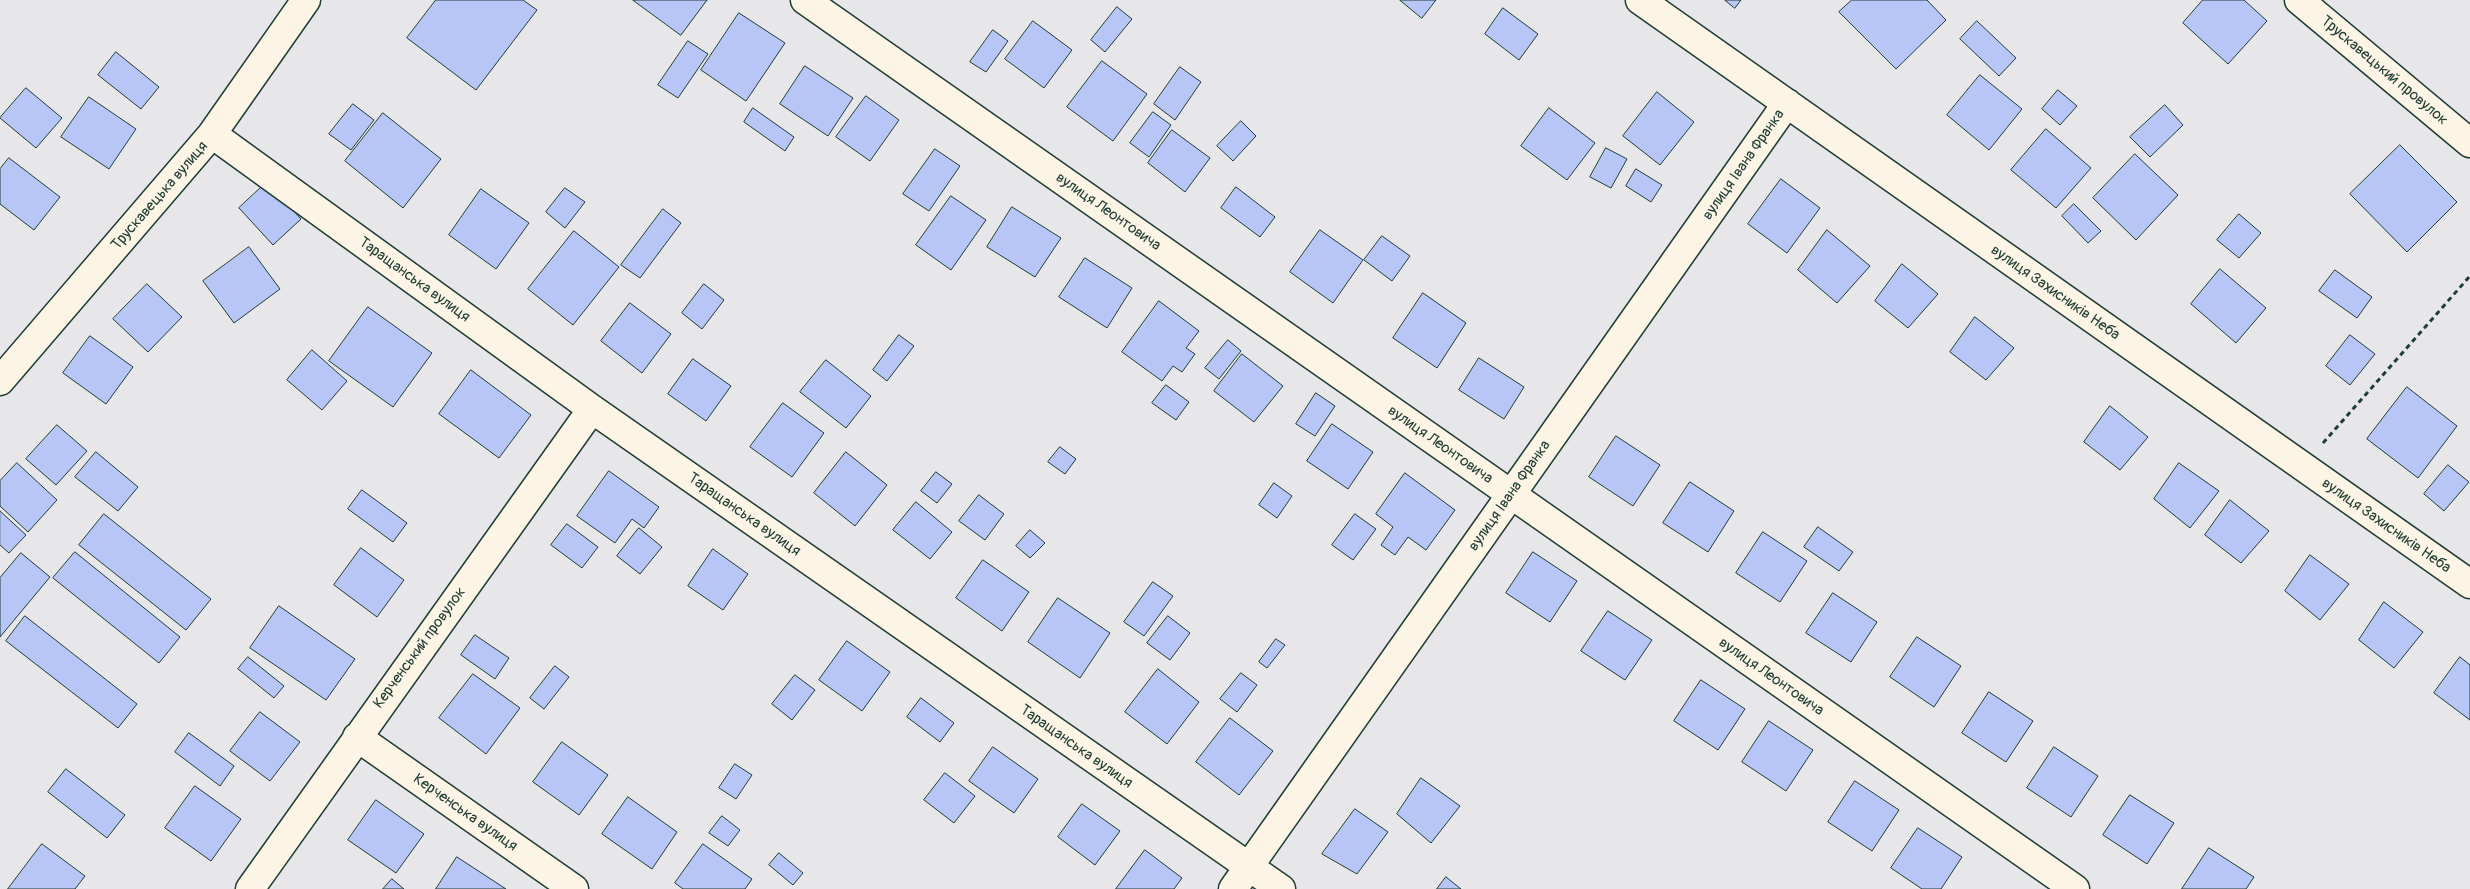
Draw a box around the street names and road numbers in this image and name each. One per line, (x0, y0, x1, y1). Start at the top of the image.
street label: Трускавецький провулок (2317, 13, 2451, 129)
street label: вулиця Івана Франка (1699, 106, 1789, 224)
street label: Трускавецька вулиця (108, 138, 212, 254)
street label: вулиця Леонтовича (1052, 169, 1164, 255)
street label: Таращанська вулиця (355, 234, 473, 326)
street label: вулиця Захисників Неба (1987, 242, 2123, 344)
street label: вулиця Леонтовича (1384, 402, 1496, 488)
street label: вулиця Івана Франка (1465, 437, 1555, 555)
street label: Таращанська вулиця (684, 469, 804, 561)
street label: вулиця Захисників Неба (2318, 475, 2454, 577)
street label: Керченський провулок (370, 584, 470, 712)
street label: вулиця Леонтовича (1715, 634, 1827, 720)
street label: Таращанська вулиця (1016, 701, 1136, 793)
street label: Керченська вулиця (410, 770, 520, 856)

